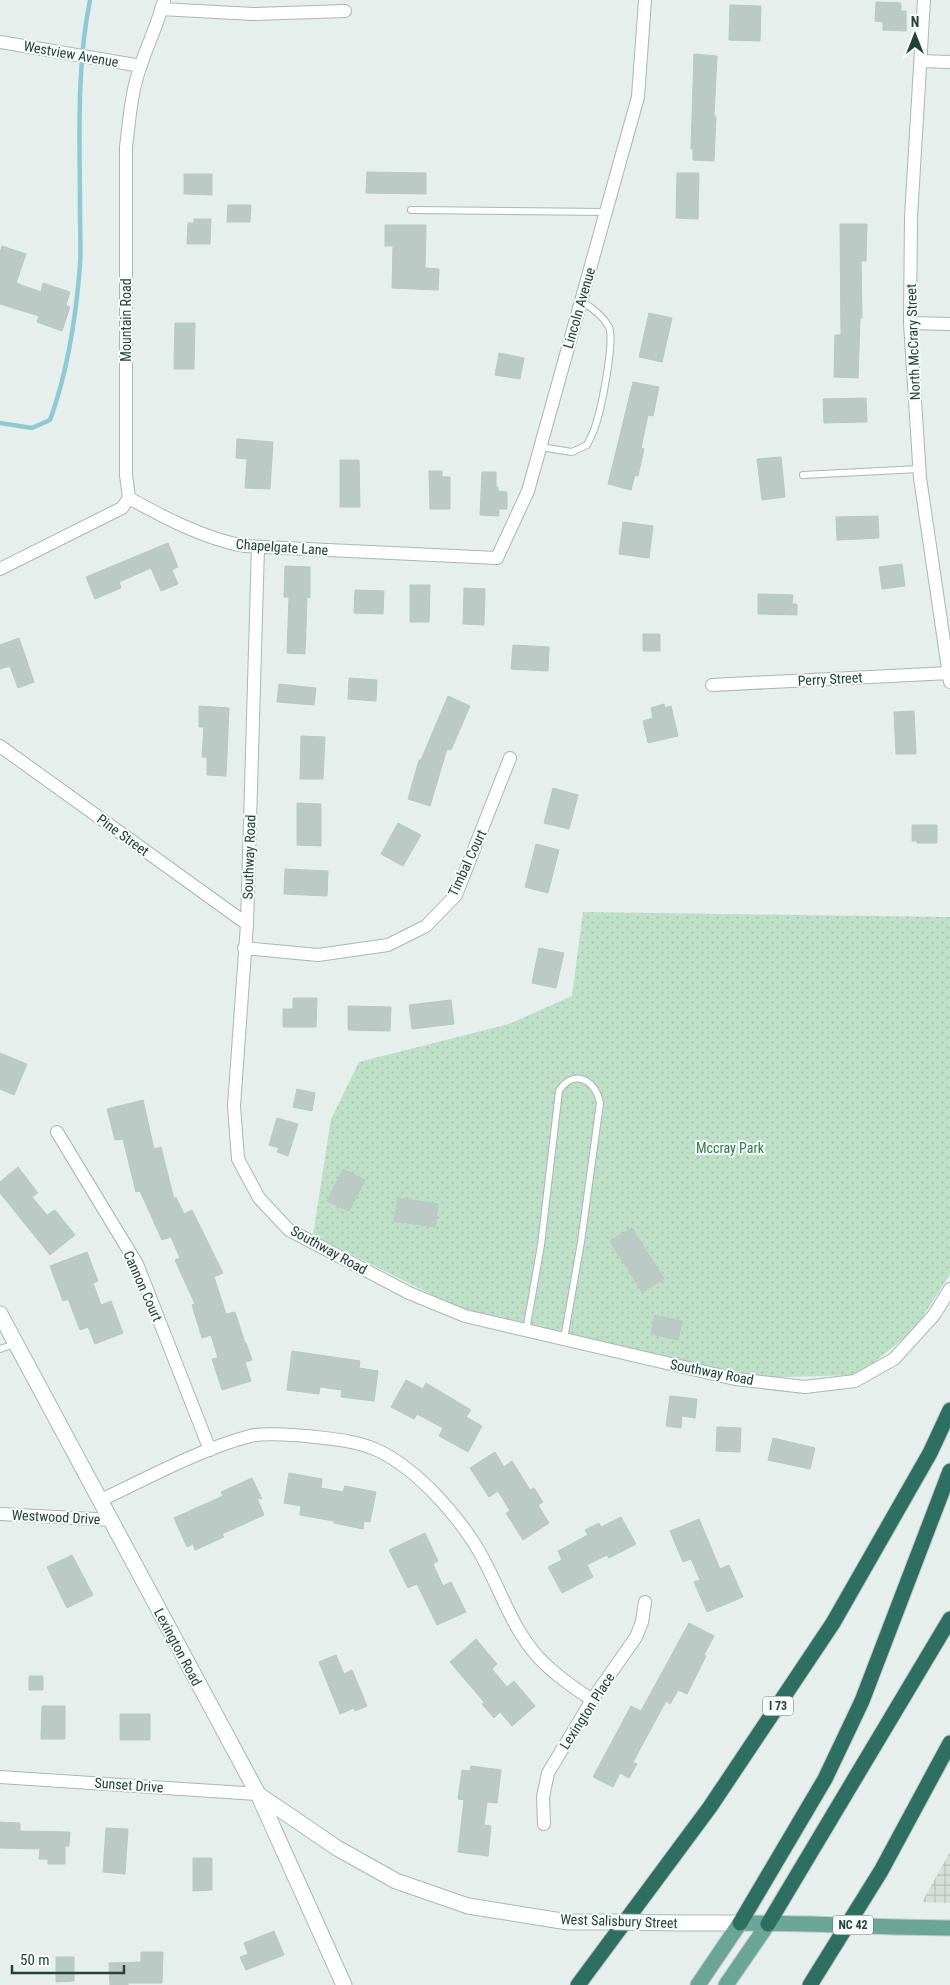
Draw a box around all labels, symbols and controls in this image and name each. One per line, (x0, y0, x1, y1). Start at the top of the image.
north arrow (890, 10, 940, 60)
text: N (911, 14, 919, 30)
street label: Westview Avenue (22, 38, 120, 70)
street label: Lincoln Avenue (560, 265, 598, 350)
street label: Mountain Road (118, 278, 134, 362)
street label: North McCrary Street (903, 284, 923, 400)
street label: Chapelgate Lane (235, 536, 329, 558)
street label: Perry Street (797, 669, 863, 689)
street label: Pine Street (94, 811, 152, 859)
street label: Southway Road (240, 814, 258, 900)
street label: Timbal Court (445, 827, 489, 899)
park label: Mccray Park (696, 1140, 765, 1156)
street label: Southway Road (288, 1222, 370, 1278)
street label: Cannon Court (120, 1248, 166, 1324)
street label: Southway Road (669, 1356, 755, 1388)
street label: Westwood Drive (11, 1507, 101, 1527)
street label: Lexington Road (151, 1606, 205, 1688)
street label: Lexington Place (556, 1669, 618, 1752)
road number: I 73 (763, 1696, 793, 1715)
street label: Sunset Drive (94, 1775, 164, 1795)
street label: West Salisbury Street (560, 1911, 678, 1931)
road number: NC 42 (833, 1916, 873, 1934)
scale bar (12, 1942, 125, 1974)
text: 50 m (20, 1951, 50, 1969)

